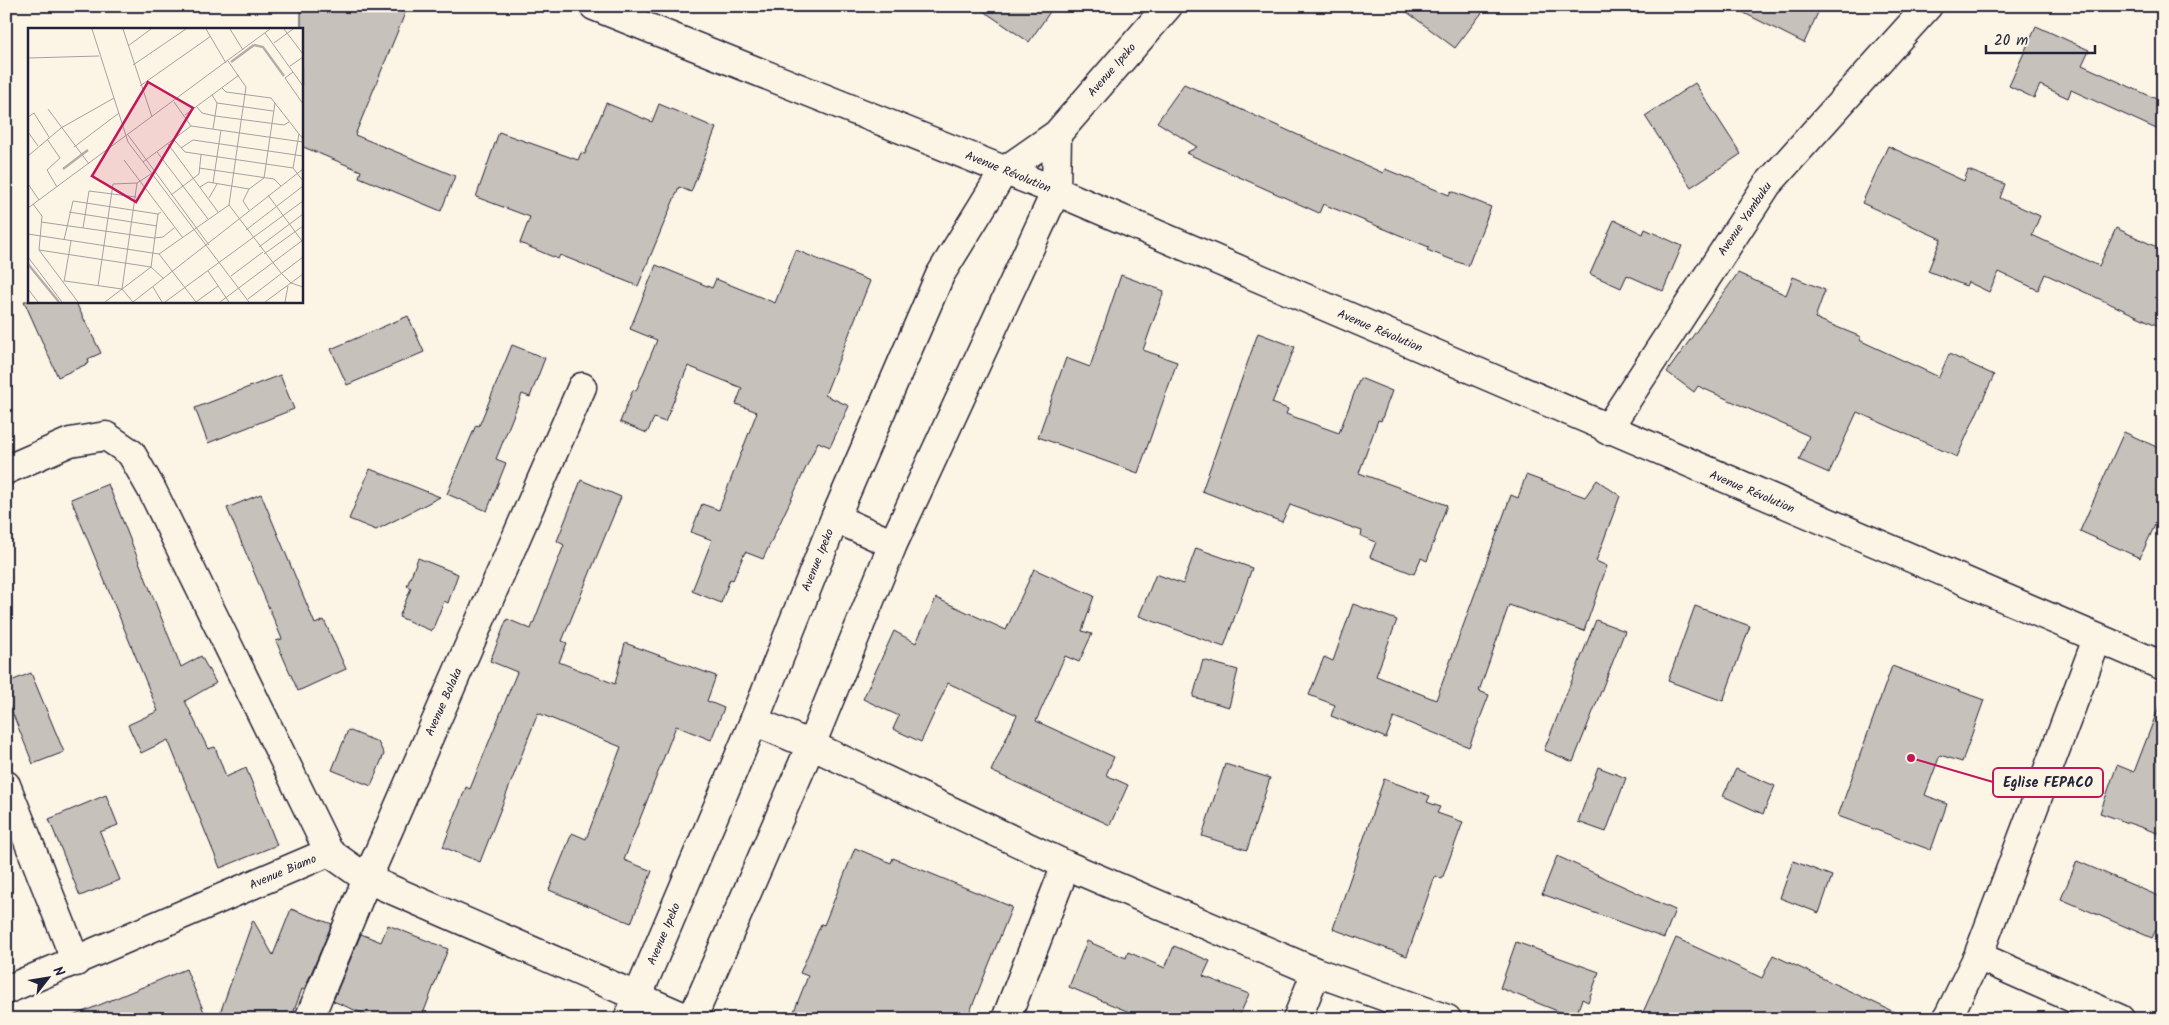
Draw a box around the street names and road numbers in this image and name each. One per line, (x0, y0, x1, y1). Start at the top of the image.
street label: Avenue Ipeko (1083, 39, 1141, 101)
street label: Avenue Révolution (962, 146, 1054, 198)
street label: Avenue Yambuku (1713, 178, 1777, 260)
street label: Avenue Révolution (1334, 304, 1426, 358)
street label: Avenue Révolution (1706, 465, 1798, 519)
street label: Avenue Ipeko (797, 526, 839, 594)
street label: Avenue Bolaka (420, 664, 468, 739)
street label: Avenue Biamo (246, 849, 320, 895)
street label: Avenue Ipeko (642, 900, 686, 968)

